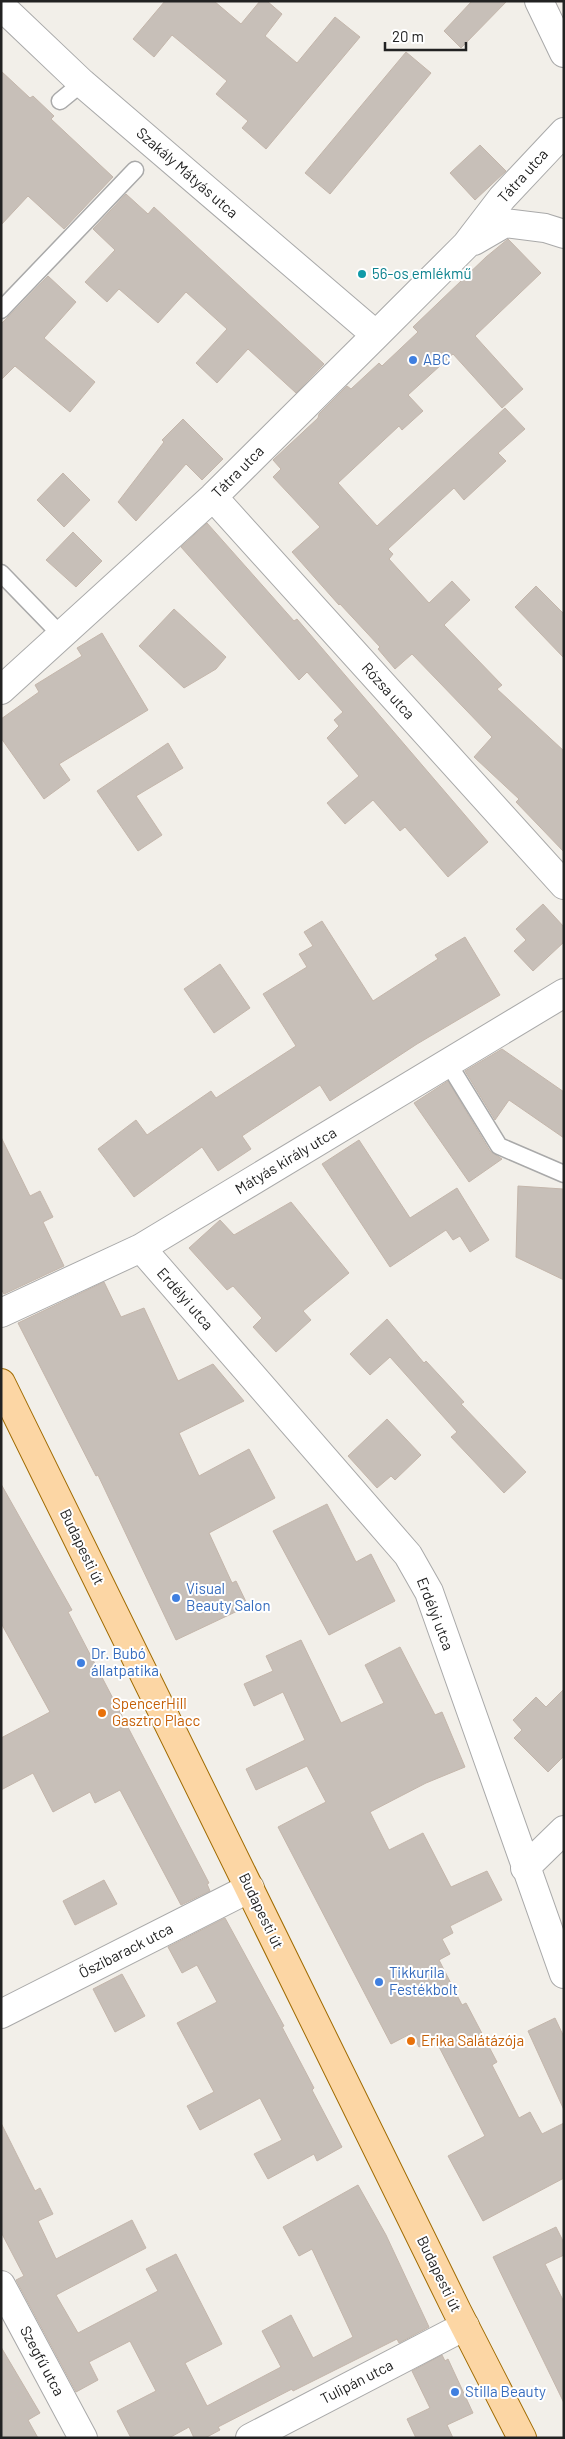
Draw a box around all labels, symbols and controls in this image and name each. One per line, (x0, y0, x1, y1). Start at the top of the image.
scale bar (385, 20, 466, 52)
text: 20 m (392, 27, 424, 45)
street label: Szakály Mátyás utca (133, 123, 242, 221)
street label: Tátra utca (493, 145, 551, 206)
place label: 56-os emlékmű (372, 264, 472, 282)
marker: 56-os emlékmű (356, 268, 368, 280)
place label: ABC (423, 350, 451, 368)
marker: ABC (407, 354, 419, 366)
street label: Tátra utca (208, 442, 267, 501)
street label: Rózsa utca (358, 658, 419, 723)
street label: Mátyás király utca (232, 1123, 339, 1197)
street label: Erdélyi utca (154, 1264, 218, 1333)
street label: Budapesti út (57, 1506, 109, 1587)
street label: Erdélyi utca (414, 1575, 458, 1653)
place label: Visual Beauty Salon (186, 1579, 271, 1614)
marker: Visual Beauty Salon (170, 1592, 182, 1604)
place label: Dr. Bubó állatpatika (91, 1644, 159, 1679)
marker: Dr. Bubó állatpatika (75, 1657, 87, 1669)
place label: SpencerHill Gasztro Placc (112, 1694, 200, 1729)
marker: SpencerHill Gasztro Placc (96, 1707, 108, 1719)
street label: Budapesti út (236, 1870, 288, 1951)
street label: Őszibarack utca (76, 1919, 176, 1982)
place label: Tikkurila Festékbolt (389, 1963, 458, 1998)
marker: Tikkurila Festékbolt (373, 1976, 385, 1988)
place label: Erika Salátázója (421, 2031, 524, 2049)
marker: Erika Salátázója (405, 2035, 417, 2047)
street label: Budapesti út (414, 2233, 466, 2314)
street label: Szegfű utca (17, 2322, 69, 2399)
street label: Tulipán utca (317, 2355, 396, 2407)
place label: Stilla Beauty (465, 2382, 546, 2400)
marker: Stilla Beauty (449, 2386, 461, 2398)

